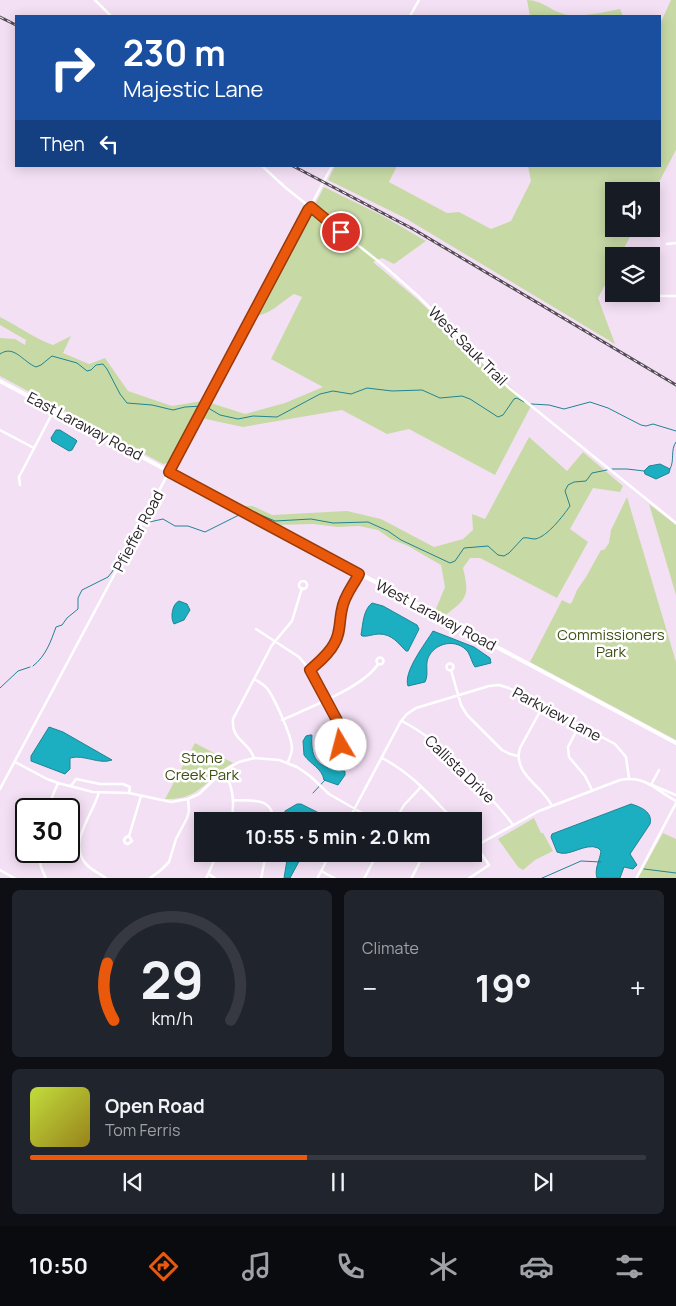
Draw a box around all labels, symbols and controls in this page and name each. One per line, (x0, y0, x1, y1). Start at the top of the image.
text: 230 m (123, 29, 226, 77)
icon: right (40, 35, 105, 100)
text: Majestic Lane (123, 74, 263, 104)
icon: left (95, 130, 123, 158)
text: Then (40, 131, 85, 157)
map controls (605, 182, 660, 302)
button: sound (605, 182, 660, 237)
pin (320, 211, 362, 253)
icon: arrive (327, 218, 355, 246)
button: layers (605, 247, 660, 302)
street label: West Sauk Trail (424, 302, 512, 390)
street label: East Laraway Road (23, 387, 147, 465)
street label: Pfieffer Road (108, 487, 168, 575)
street label: West Laraway Road (372, 574, 500, 656)
park label: Commissioners Park (557, 624, 665, 662)
street label: Parkview Lane (509, 682, 605, 746)
position arrow (314, 718, 366, 770)
street label: Callista Drive (420, 730, 500, 808)
park label: Stone Creek Park (165, 747, 239, 785)
speed limit sign: 30 (15, 798, 80, 863)
text: 10:55 · 5 min · 2.0 km (246, 824, 430, 850)
text: Climate (362, 937, 419, 959)
text: 29 (140, 944, 204, 1015)
text: 19° (475, 961, 532, 1013)
text: − (362, 969, 377, 1007)
text: + (630, 969, 646, 1007)
text: km/h (151, 1006, 193, 1030)
text: Open Road (105, 1093, 205, 1119)
text: Tom Ferris (105, 1119, 180, 1141)
icon: previous (119, 1168, 147, 1196)
icon: pause (324, 1168, 352, 1196)
icon: next (529, 1168, 557, 1196)
icon: directions (146, 1249, 181, 1284)
icon: music (239, 1249, 274, 1284)
icon: phone (333, 1249, 368, 1284)
icon: climate (426, 1249, 461, 1284)
icon: car (519, 1249, 554, 1284)
icon: filters (612, 1249, 647, 1284)
text: 10:50 (29, 1251, 88, 1281)

